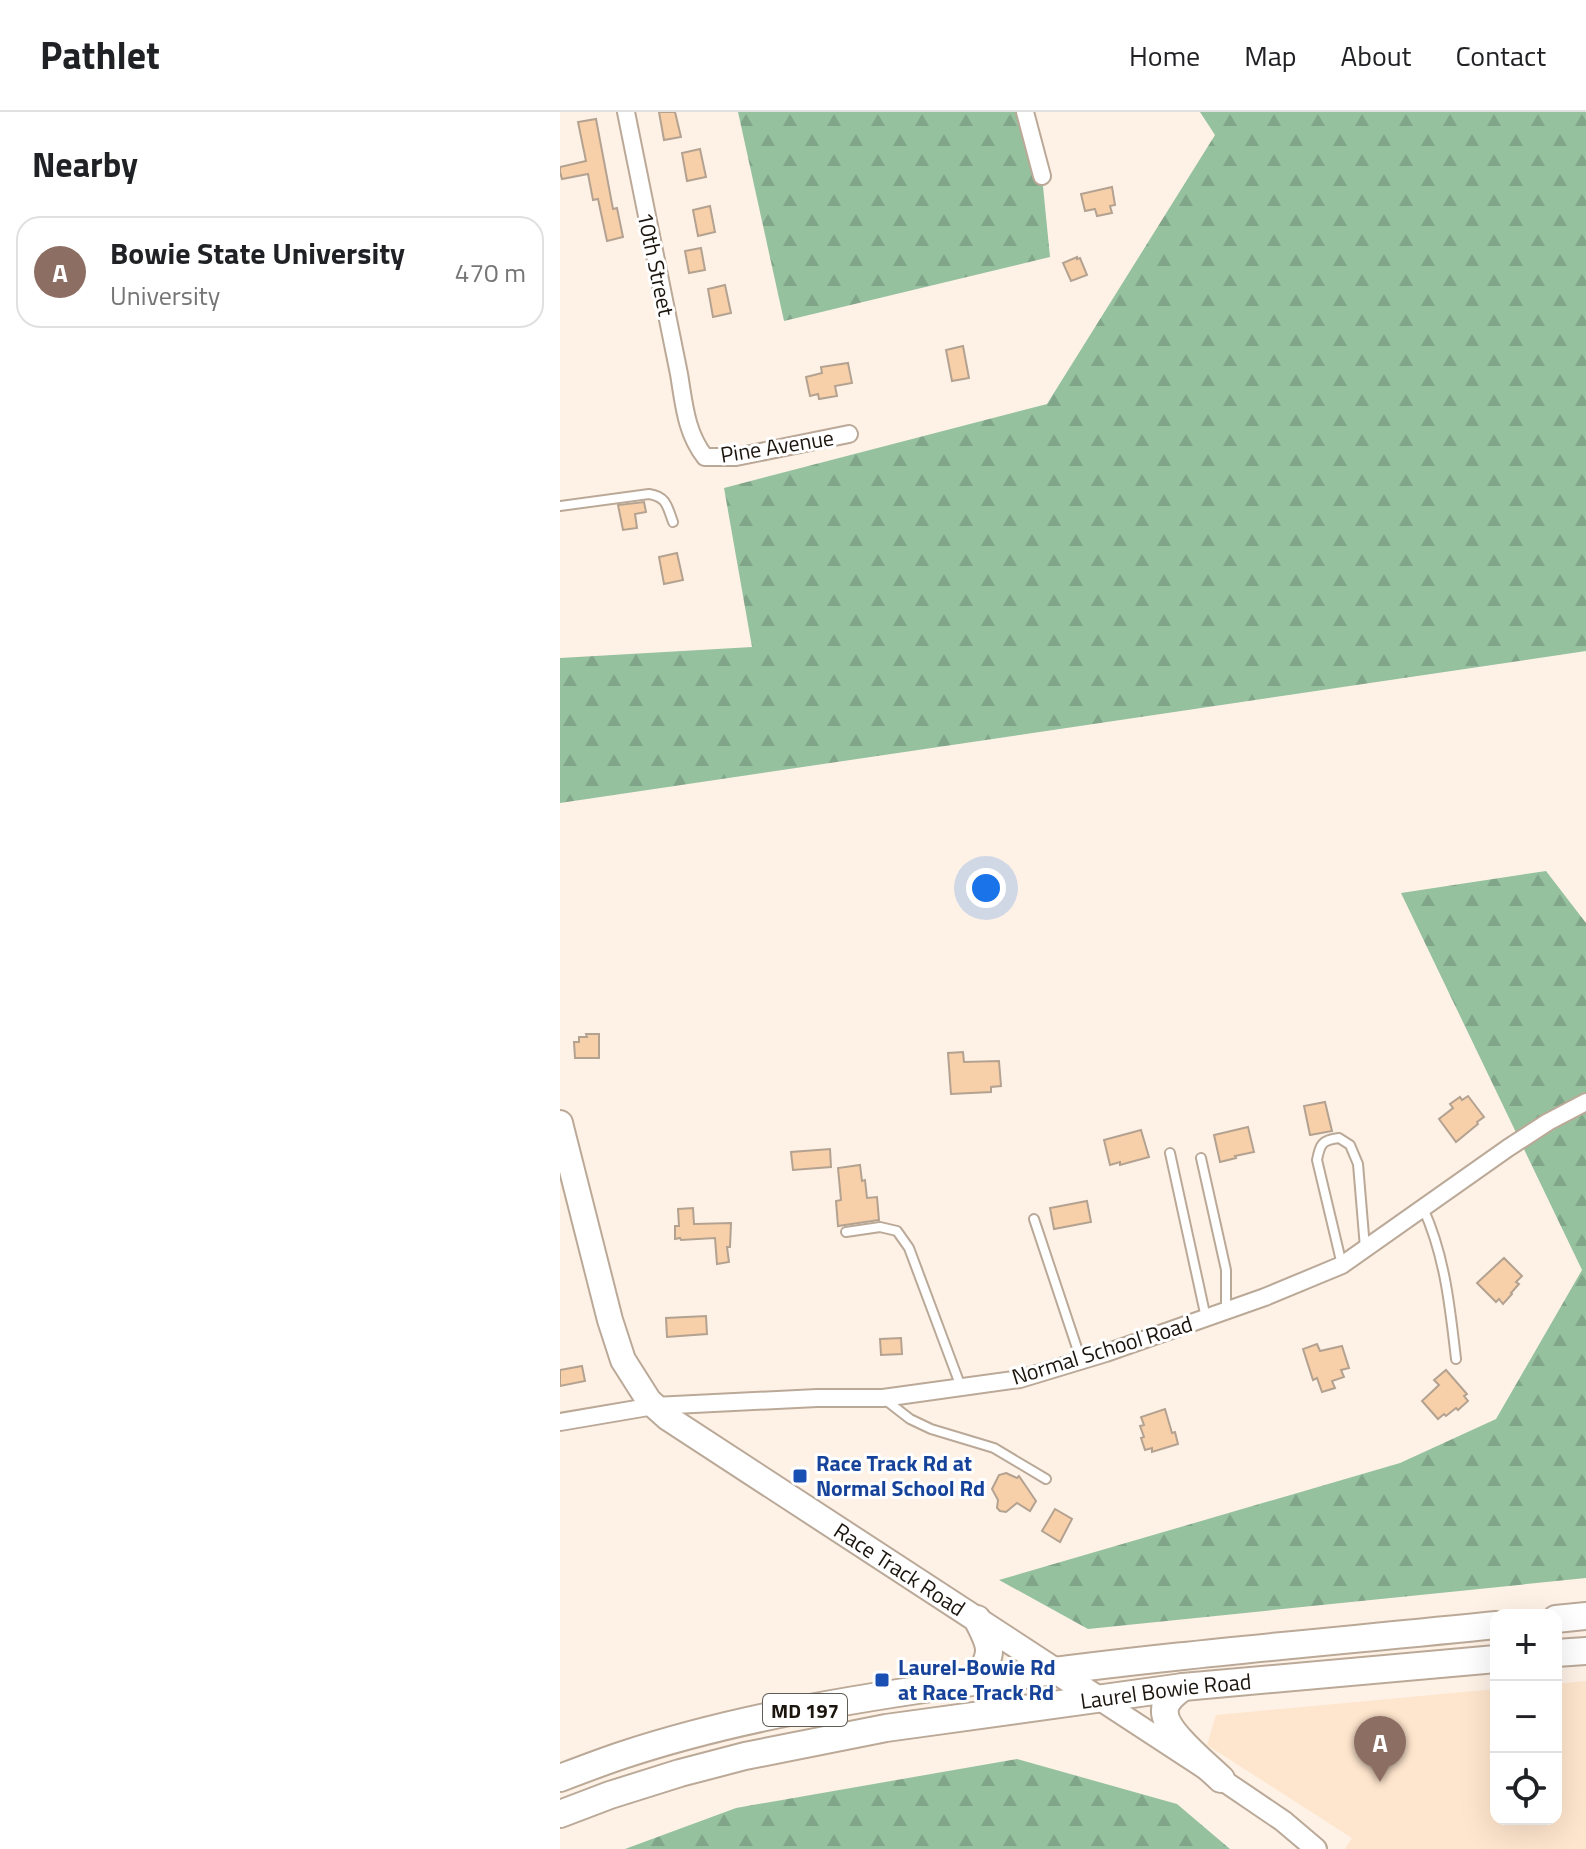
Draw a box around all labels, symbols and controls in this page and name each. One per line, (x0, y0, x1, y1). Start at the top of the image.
text: Pathlet (40, 26, 160, 84)
text: Home (1129, 34, 1200, 77)
text: Map (1244, 34, 1297, 77)
text: About (1341, 34, 1411, 77)
text: Contact (1455, 34, 1546, 77)
text: Nearby (32, 138, 138, 190)
street label: 10th Street (628, 209, 684, 320)
text: Bowie State University (110, 230, 405, 276)
text: A (52, 253, 68, 292)
text: 470 m (455, 253, 526, 292)
text: University (110, 276, 220, 315)
street label: Pine Avenue (718, 420, 836, 472)
your location (966, 868, 1006, 908)
street label: Normal School Road (1007, 1306, 1197, 1394)
place label: Race Track Rd at Normal School Rd (816, 1446, 985, 1505)
marker: Race Track Rd at Normal School Rd (791, 1467, 809, 1485)
street label: Race Track Road (827, 1514, 972, 1625)
map controls (1490, 1609, 1562, 1825)
button: + (1490, 1609, 1562, 1681)
place label: Laurel-Bowie Rd at Race Track Rd (898, 1650, 1056, 1709)
street label: Laurel Bowie Road (1078, 1664, 1253, 1718)
marker: Laurel-Bowie Rd at Race Track Rd (873, 1671, 891, 1689)
button: − (1490, 1681, 1562, 1753)
road number: MD 197 (763, 1694, 847, 1726)
pin: A (1354, 1716, 1406, 1782)
button: locate (1490, 1753, 1562, 1825)

